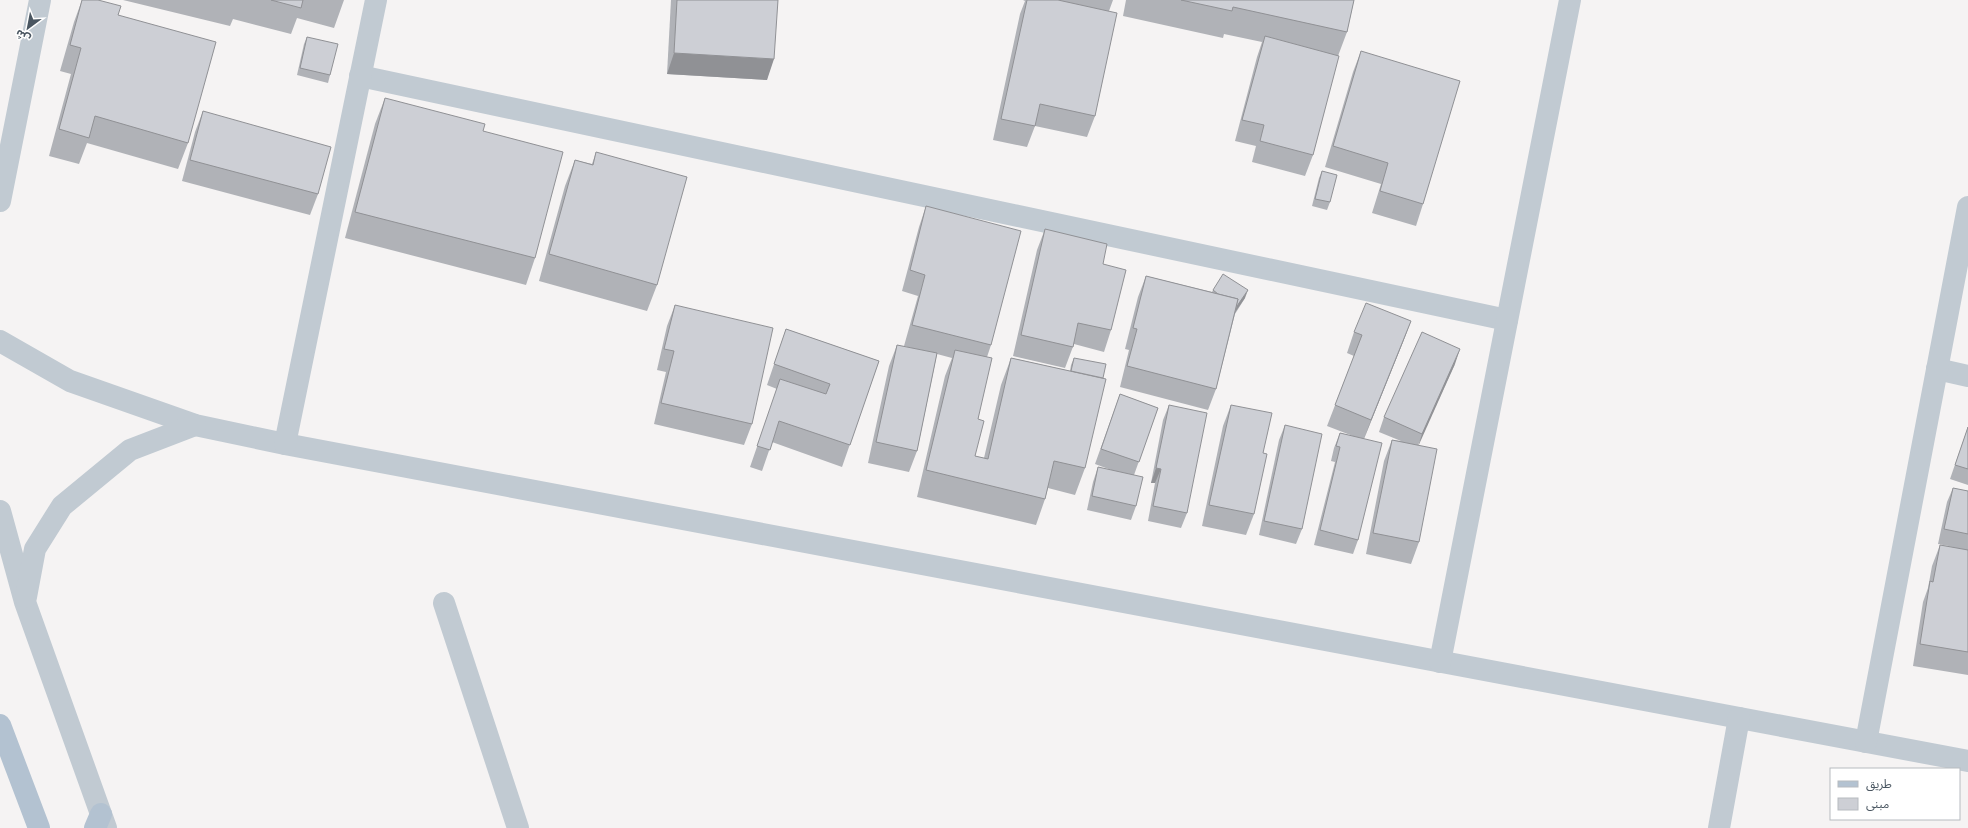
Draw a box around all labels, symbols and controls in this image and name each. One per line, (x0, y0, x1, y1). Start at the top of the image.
north arrow (8, 8, 48, 48)
text: ش (13, 27, 33, 46)
legend (1830, 768, 1960, 820)
text: طريق (1866, 777, 1892, 792)
text: مبنى (1866, 797, 1889, 811)

